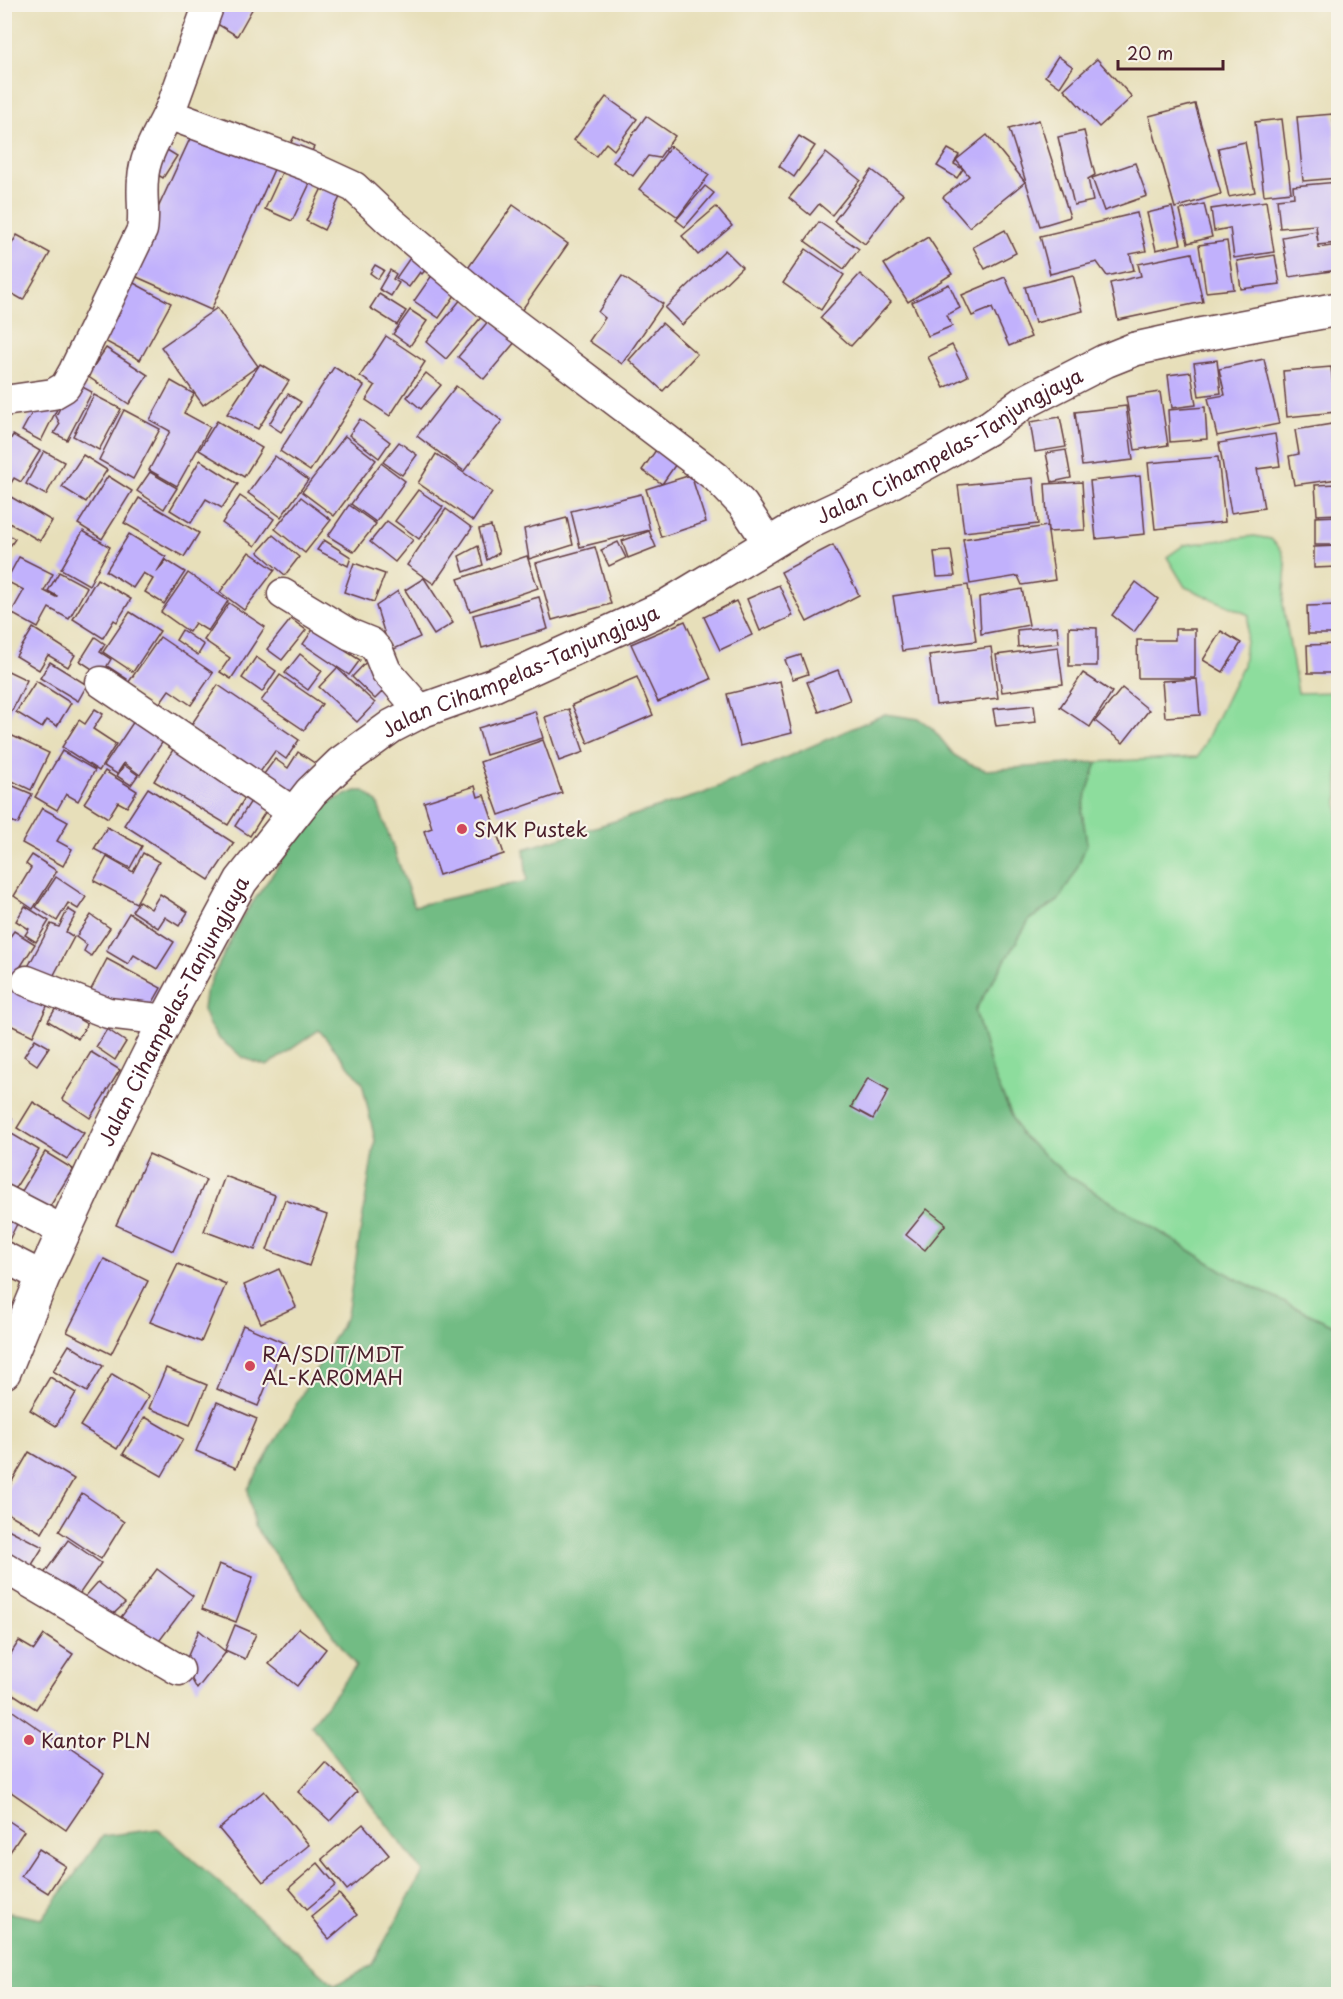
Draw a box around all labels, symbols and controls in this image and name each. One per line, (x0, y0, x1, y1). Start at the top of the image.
scale bar (1118, 33, 1223, 71)
text: 20 m (1127, 39, 1173, 66)
street label: Jalan Cihampelas-Tanjungjaya (811, 360, 1088, 531)
street label: Jalan Cihampelas-Tanjungjaya (374, 597, 664, 745)
place label: SMK Pustek (474, 814, 588, 844)
marker: SMK Pustek (455, 822, 469, 836)
street label: Jalan Cihampelas-Tanjungjaya (91, 870, 256, 1151)
place label: RA/SDIT/MDT AL-KAROMAH (262, 1339, 404, 1392)
marker: RA/SDIT/MDT AL-KAROMAH (243, 1359, 257, 1373)
place label: Kantor PLN (41, 1725, 151, 1755)
marker: Kantor PLN (22, 1733, 36, 1747)

